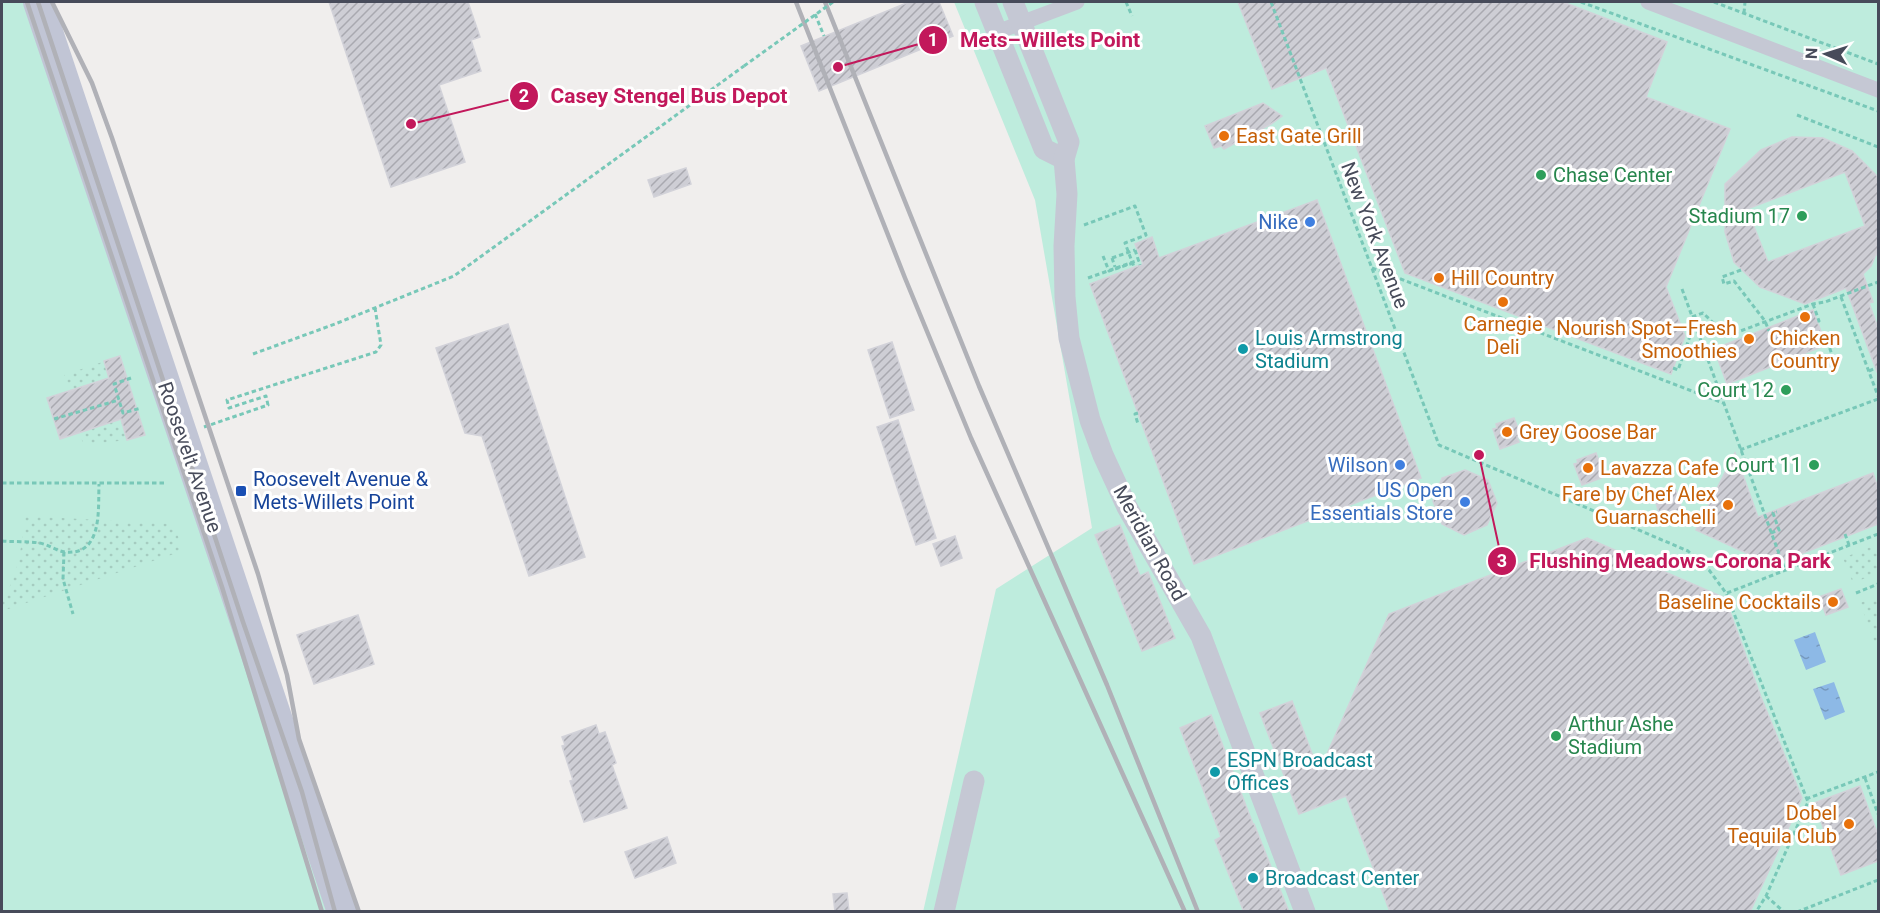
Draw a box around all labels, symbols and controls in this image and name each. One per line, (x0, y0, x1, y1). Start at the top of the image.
callout: Mets–Willets Point (918, 20, 1152, 59)
north arrow (1796, 24, 1856, 84)
text: Mets–Willets Point (960, 28, 1140, 52)
text: 1 (928, 29, 938, 50)
text: N (1802, 47, 1821, 59)
callout: Casey Stengel Bus Depot (509, 76, 800, 115)
text: Casey Stengel Bus Depot (551, 84, 787, 108)
text: 2 (519, 85, 529, 106)
place label: East Gate Grill (1236, 124, 1362, 148)
marker: East Gate Grill (1217, 129, 1231, 143)
street label: New York Avenue (1336, 158, 1414, 312)
place label: Chase Center (1553, 163, 1673, 187)
marker: Chase Center (1534, 168, 1548, 182)
place label: Stadium 17 (1689, 204, 1790, 228)
marker: Stadium 17 (1795, 209, 1809, 223)
place label: Nike (1258, 210, 1298, 234)
marker: Nike (1303, 215, 1317, 229)
place label: Hill Country (1451, 266, 1555, 290)
marker: Hill Country (1432, 271, 1446, 285)
marker: Carnegie Deli (1496, 295, 1510, 309)
marker: Chicken Country (1798, 310, 1812, 324)
place label: Carnegie Deli (1463, 312, 1543, 359)
place label: Nourish Spot—Fresh Smoothies (1556, 316, 1737, 363)
place label: Louis Armstrong Stadium (1255, 326, 1403, 373)
place label: Chicken Country (1770, 326, 1840, 373)
marker: Nourish Spot—Fresh Smoothies (1742, 332, 1756, 346)
marker: Louis Armstrong Stadium (1236, 342, 1250, 356)
street label: Roosevelt Avenue (153, 378, 227, 536)
place label: Court 12 (1697, 378, 1774, 402)
marker: Court 12 (1779, 383, 1793, 397)
place label: Grey Goose Bar (1519, 420, 1657, 444)
marker: Grey Goose Bar (1500, 425, 1514, 439)
place label: Wilson (1328, 453, 1388, 477)
place label: Court 11 (1725, 453, 1802, 477)
place label: Lavazza Cafe (1600, 456, 1719, 480)
marker: Wilson (1393, 458, 1407, 472)
marker: Court 11 (1807, 458, 1821, 472)
marker: Lavazza Cafe (1581, 461, 1595, 475)
place label: Roosevelt Avenue & Mets-Willets Point (253, 467, 429, 514)
place label: US Open Essentials Store (1310, 478, 1453, 525)
street label: Meridian Road (1108, 481, 1192, 605)
place label: Fare by Chef Alex Guarnaschelli (1562, 482, 1716, 529)
marker: Roosevelt Avenue & Mets-Willets Point (234, 484, 248, 498)
marker: US Open Essentials Store (1458, 495, 1472, 509)
marker: Fare by Chef Alex Guarnaschelli (1721, 498, 1735, 512)
callout: Flushing Meadows-Corona Park (1487, 541, 1842, 580)
text: Flushing Meadows-Corona Park (1529, 549, 1832, 573)
text: 3 (1497, 550, 1507, 571)
place label: Baseline Cocktails (1658, 590, 1821, 614)
marker: Baseline Cocktails (1826, 595, 1840, 609)
place label: Arthur Ashe Stadium (1568, 712, 1674, 759)
marker: Arthur Ashe Stadium (1549, 729, 1563, 743)
place label: ESPN Broadcast Offices (1227, 748, 1373, 795)
marker: ESPN Broadcast Offices (1208, 765, 1222, 779)
place label: Dobel Tequila Club (1727, 801, 1837, 848)
marker: Dobel Tequila Club (1842, 817, 1856, 831)
place label: Broadcast Center (1265, 866, 1420, 890)
marker: Broadcast Center (1246, 871, 1260, 885)

